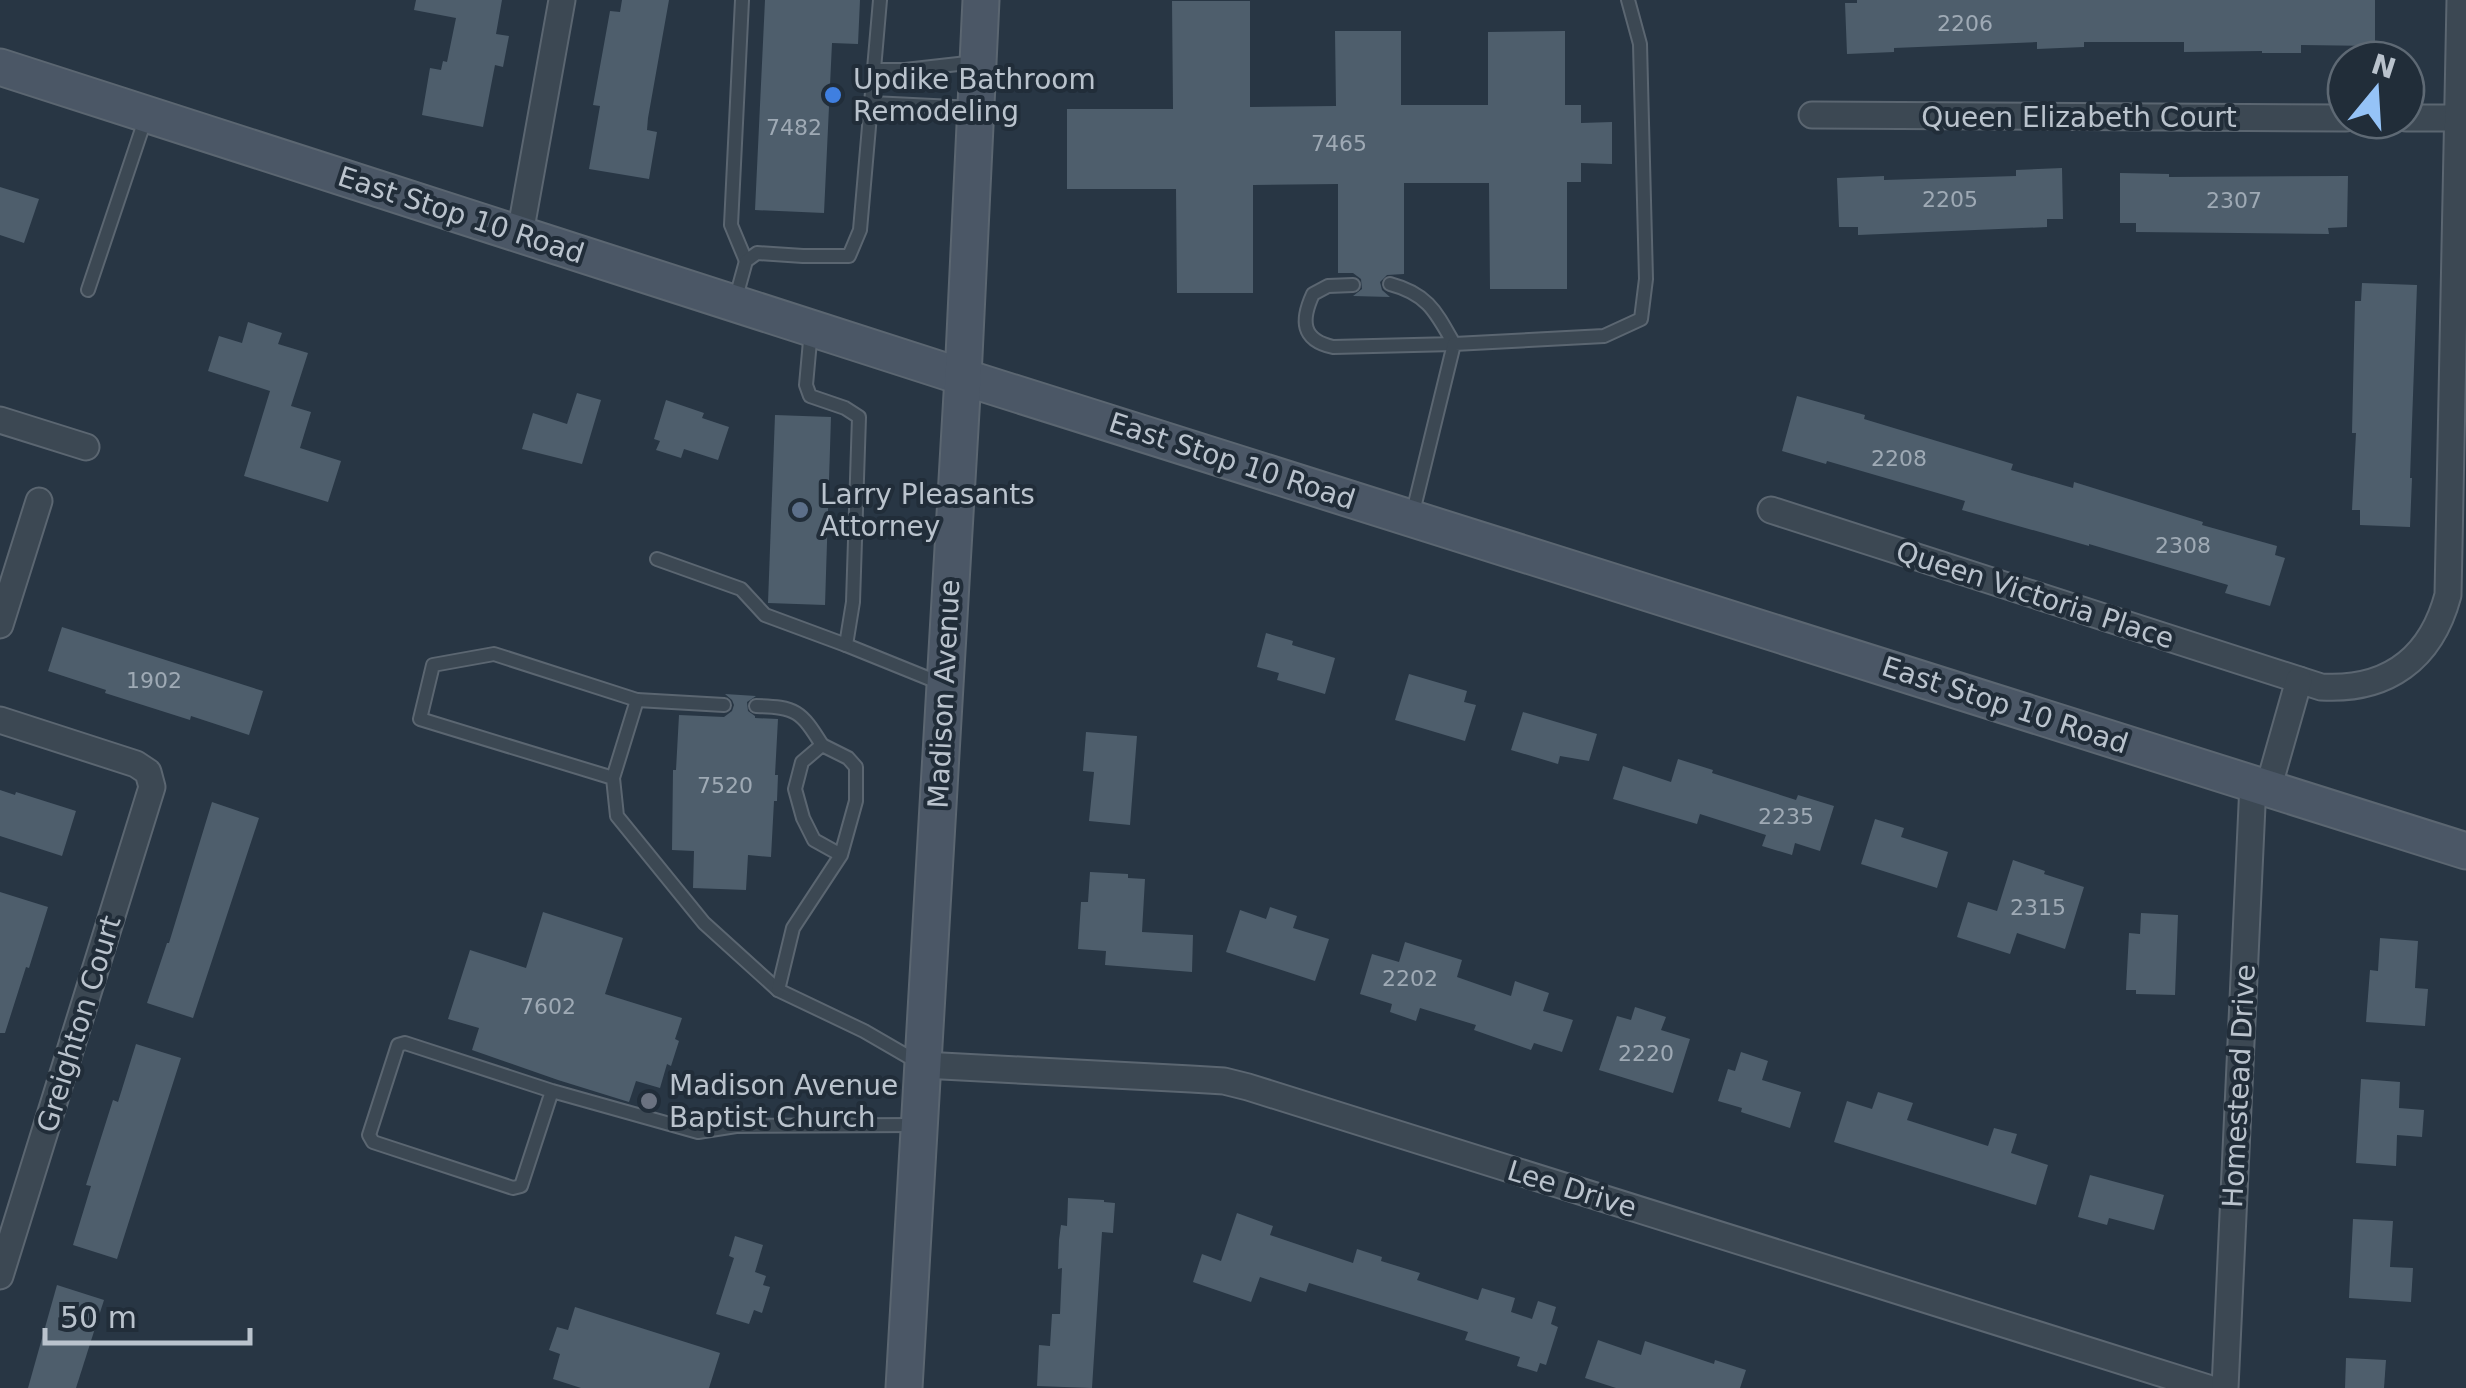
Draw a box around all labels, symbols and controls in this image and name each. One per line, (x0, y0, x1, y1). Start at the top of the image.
house number: 2206 (1937, 11, 1993, 36)
north arrow (2326, 40, 2426, 140)
text: N (2367, 47, 2400, 86)
place label: Updike Bathroom Remodeling (853, 63, 1096, 128)
marker: Updike Bathroom Remodeling (822, 84, 844, 106)
street label: Queen Elizabeth Court (1921, 101, 2237, 134)
house number: 7482 (766, 115, 822, 140)
house number: 7465 (1311, 131, 1367, 156)
street label: East Stop 10 Road (334, 160, 588, 270)
house number: 2205 (1922, 187, 1978, 212)
house number: 2307 (2206, 188, 2262, 213)
street label: East Stop 10 Road (1105, 406, 1359, 516)
house number: 2208 (1871, 446, 1927, 471)
place label: Larry Pleasants Attorney (820, 478, 1035, 543)
marker: Larry Pleasants Attorney (789, 499, 811, 521)
house number: 2308 (2155, 533, 2211, 558)
street label: Queen Victoria Place (1892, 534, 2178, 656)
street label: Madison Avenue (922, 579, 966, 809)
street label: East Stop 10 Road (1878, 650, 2132, 760)
house number: 1902 (126, 668, 182, 693)
house number: 7520 (697, 773, 753, 798)
house number: 2235 (1758, 804, 1814, 829)
house number: 2315 (2010, 895, 2066, 920)
street label: Greighton Court (30, 912, 128, 1136)
street label: Homestead Drive (2216, 963, 2262, 1209)
house number: 2202 (1382, 966, 1438, 991)
house number: 7602 (520, 994, 576, 1019)
house number: 2220 (1618, 1041, 1674, 1066)
place label: Madison Avenue Baptist Church (669, 1069, 898, 1134)
marker: Madison Avenue Baptist Church (638, 1090, 660, 1112)
street label: Lee Drive (1504, 1154, 1640, 1224)
scale bar (45, 1283, 250, 1345)
text: 50 m (60, 1300, 137, 1335)

